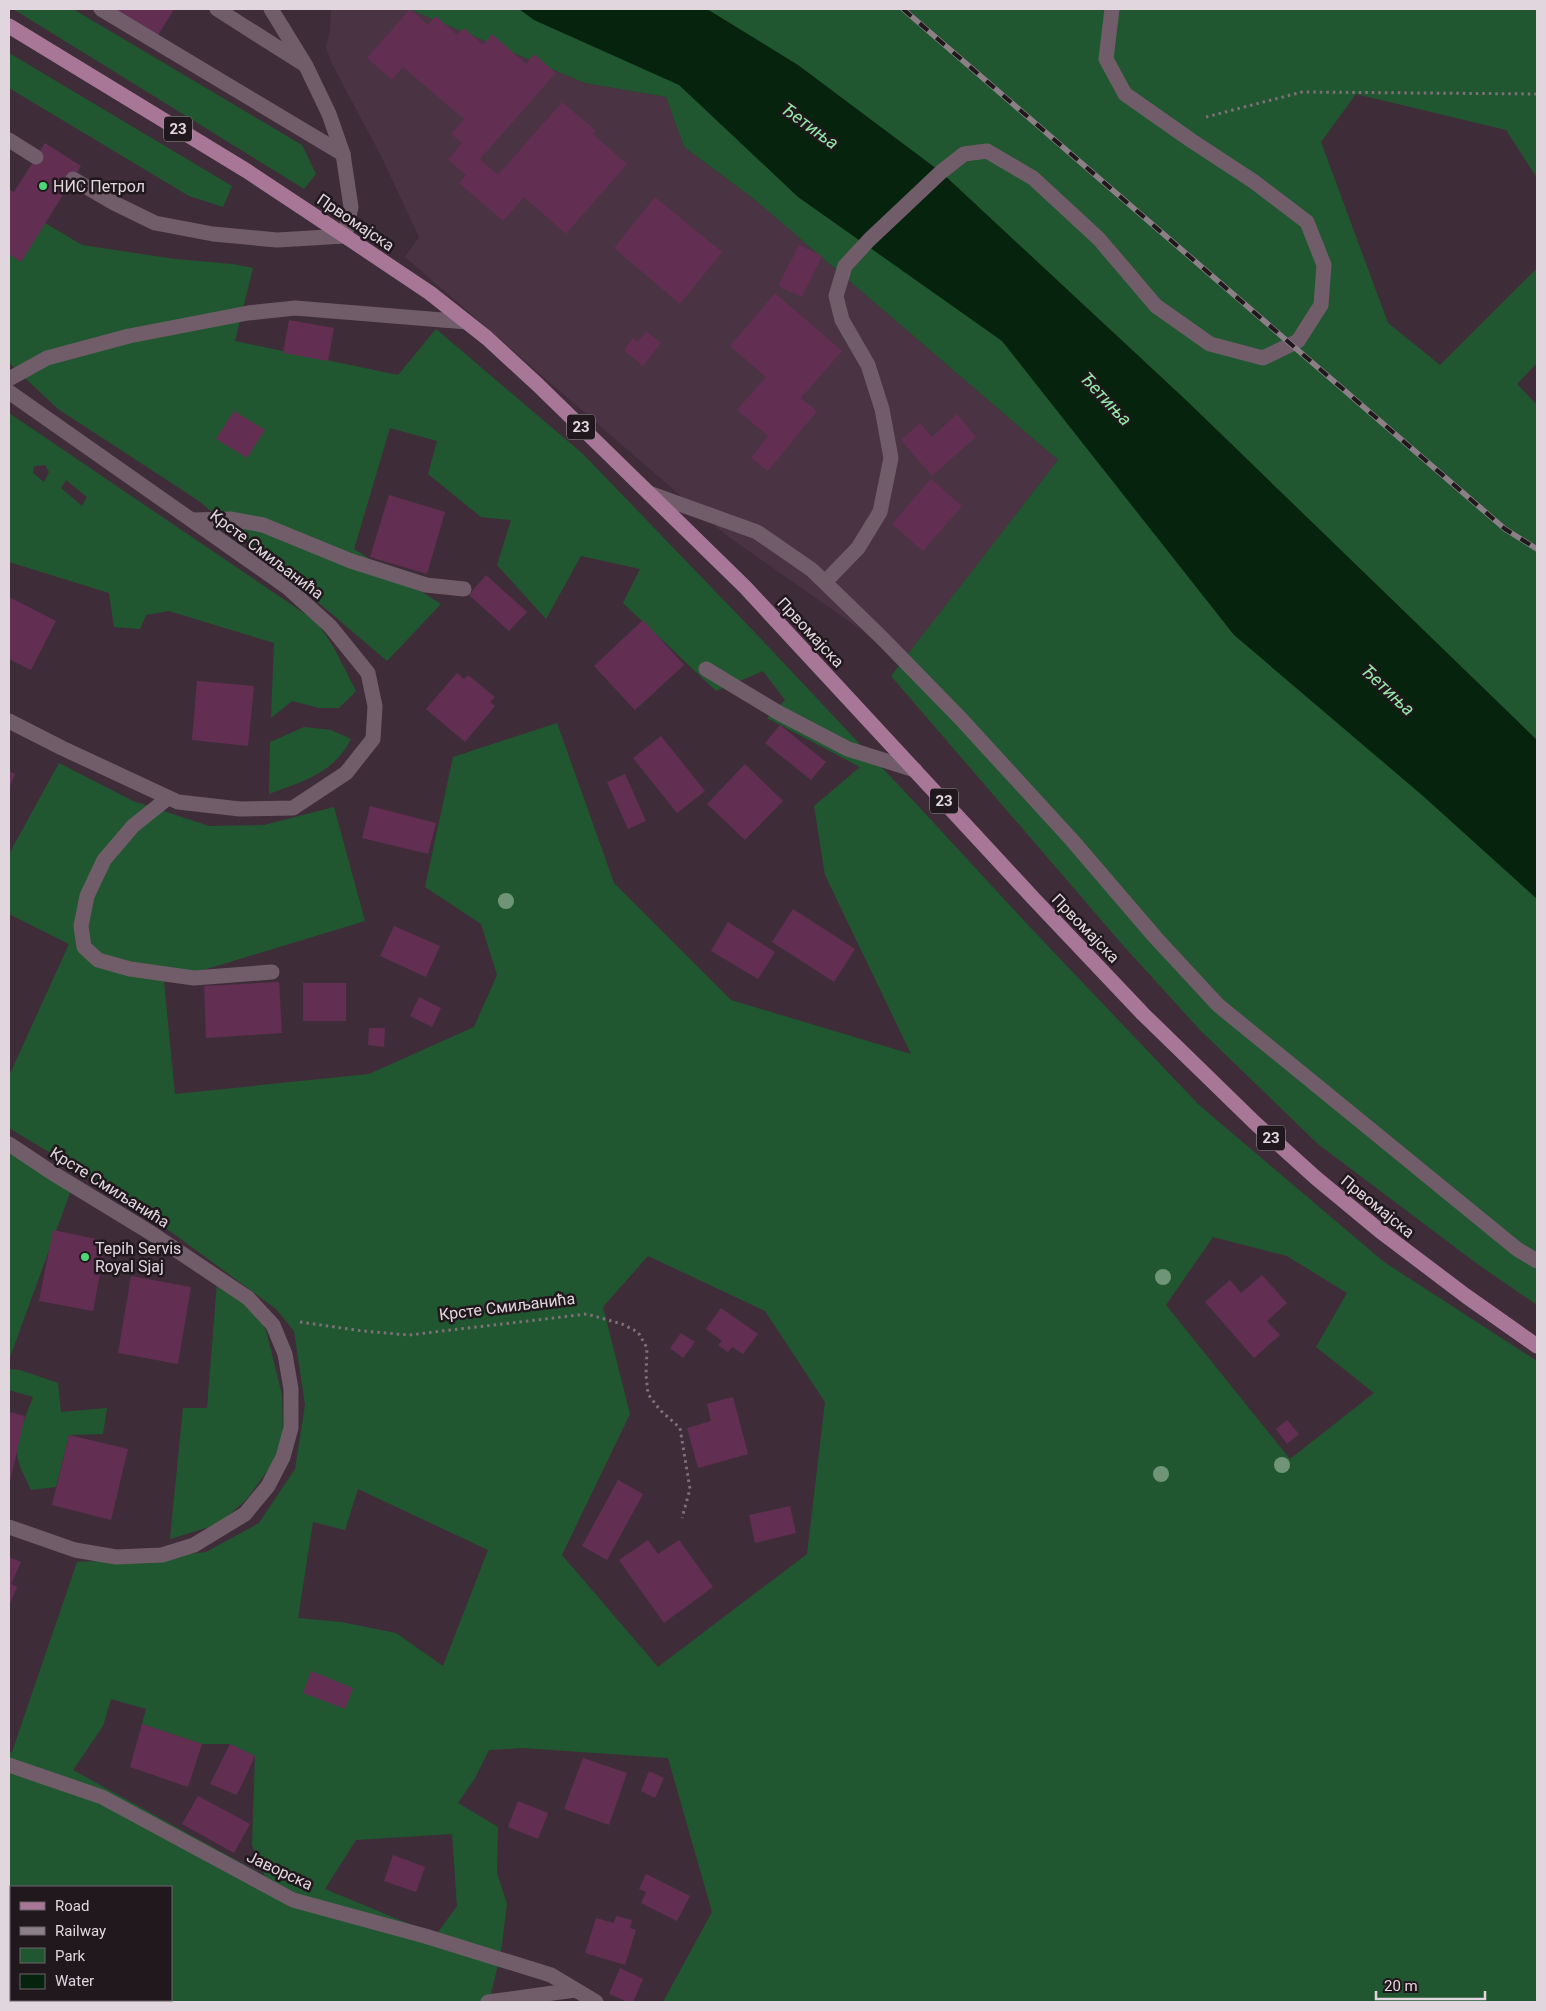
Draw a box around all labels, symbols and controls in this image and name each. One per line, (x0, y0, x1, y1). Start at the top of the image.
water label: Ђетиња (778, 98, 843, 153)
road number: 23 (164, 116, 192, 142)
place label: НИС Петрол (53, 177, 145, 196)
marker: НИС Петрол (37, 180, 49, 192)
street label: Првомајска (314, 190, 398, 255)
water label: Ђетиња (1076, 368, 1136, 430)
road number: 23 (567, 414, 595, 440)
street label: Крсте Смиљанића (206, 506, 327, 603)
street label: Првомајска (773, 593, 848, 671)
water label: Ђетиња (1357, 660, 1419, 720)
road number: 23 (930, 788, 958, 814)
street label: Првомајска (1048, 890, 1123, 967)
road number: 23 (1257, 1126, 1285, 1150)
street label: Крсте Смиљанића (47, 1143, 173, 1232)
street label: Првомајска (1337, 1171, 1418, 1242)
place label: Tepih Servis Royal Sjaj (95, 1239, 181, 1276)
marker: Tepih Servis Royal Sjaj (79, 1251, 91, 1263)
street label: Крсте Смиљанића (438, 1289, 576, 1324)
street label: Јаворска (244, 1847, 316, 1894)
legend (10, 1886, 172, 2001)
text: Road (55, 1897, 89, 1915)
text: Railway (55, 1922, 106, 1940)
text: Park (55, 1947, 86, 1965)
scale bar (1376, 1968, 1485, 2000)
text: Water (55, 1972, 94, 1990)
text: 20 m (1384, 1977, 1418, 1995)

